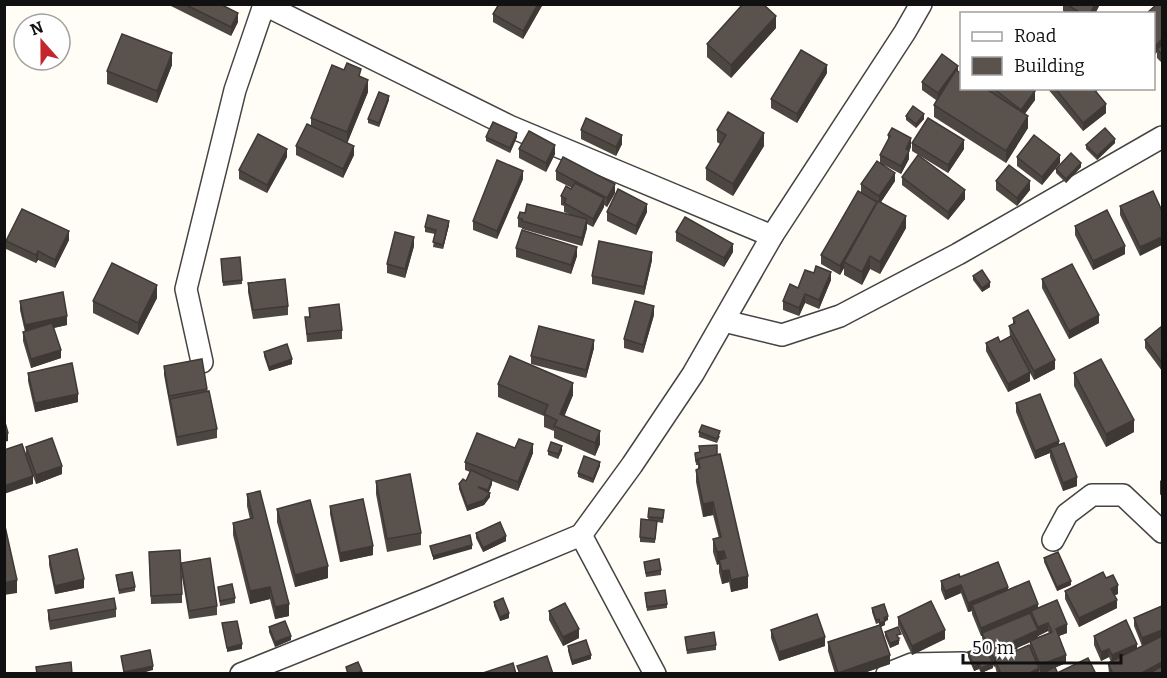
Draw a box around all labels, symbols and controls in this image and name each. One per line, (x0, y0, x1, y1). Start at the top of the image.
north arrow (12, 12, 72, 72)
legend (960, 12, 1155, 90)
text: N (28, 17, 46, 40)
text: Road (1014, 25, 1057, 47)
text: Building (1014, 55, 1085, 77)
scale bar (963, 627, 1120, 665)
text: 50 m (972, 637, 1014, 659)

